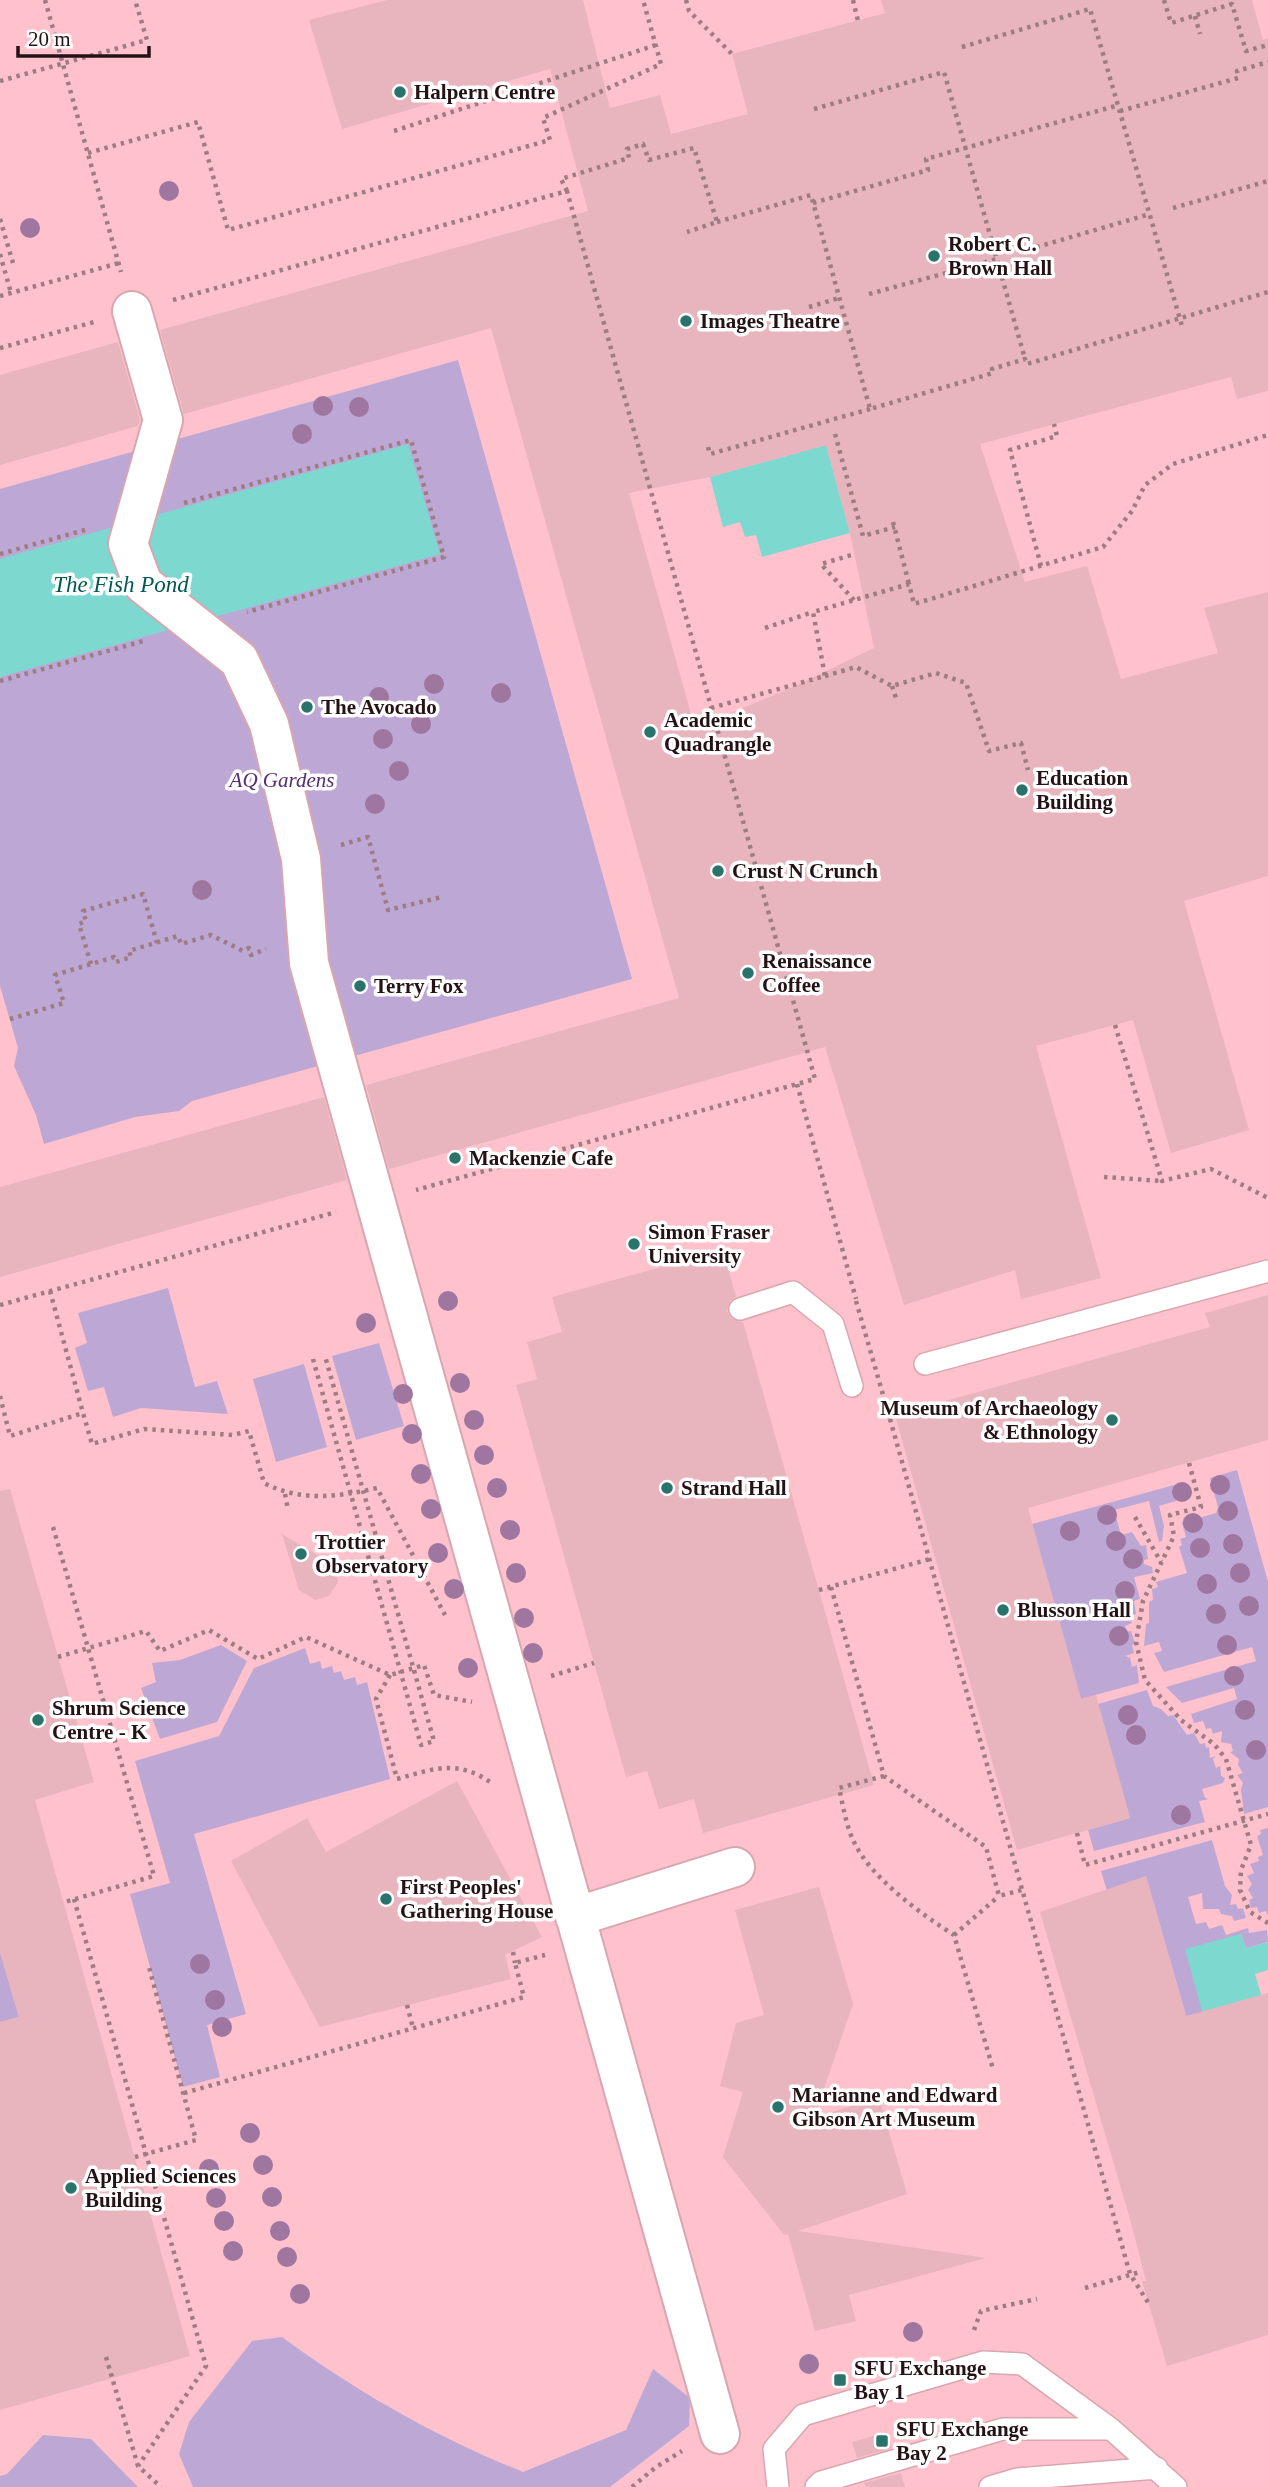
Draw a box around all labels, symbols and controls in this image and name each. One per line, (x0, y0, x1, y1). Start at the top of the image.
scale bar (18, 14, 149, 58)
text: 20 m (28, 27, 71, 51)
place label: Halpern Centre (414, 80, 555, 104)
marker: Halpern Centre (392, 84, 408, 100)
place label: Robert C. Brown Hall (948, 232, 1052, 280)
marker: Robert C. Brown Hall (926, 248, 942, 264)
place label: Images Theatre (700, 309, 840, 333)
marker: Images Theatre (678, 313, 694, 329)
water label: The Fish Pond (53, 572, 189, 597)
place label: The Avocado (321, 695, 437, 719)
marker: The Avocado (299, 699, 315, 715)
place label: Academic Quadrangle (664, 708, 771, 756)
marker: Academic Quadrangle (642, 724, 658, 740)
place label: Education Building (1036, 766, 1129, 814)
park label: AQ Gardens (228, 768, 334, 792)
marker: Education Building (1014, 782, 1030, 798)
place label: Crust N Crunch (732, 859, 878, 883)
marker: Crust N Crunch (710, 863, 726, 879)
place label: Renaissance Coffee (762, 949, 872, 997)
marker: Renaissance Coffee (740, 965, 756, 981)
place label: Terry Fox (374, 974, 464, 998)
marker: Terry Fox (352, 978, 368, 994)
place label: Mackenzie Cafe (469, 1146, 613, 1170)
marker: Mackenzie Cafe (447, 1150, 463, 1166)
place label: Simon Fraser University (648, 1220, 770, 1268)
marker: Simon Fraser University (626, 1236, 642, 1252)
place label: Museum of Archaeology & Ethnology (880, 1396, 1098, 1444)
marker: Museum of Archaeology & Ethnology (1104, 1412, 1120, 1428)
place label: Strand Hall (681, 1476, 787, 1500)
marker: Strand Hall (659, 1480, 675, 1496)
place label: Trottier Observatory (315, 1530, 429, 1578)
marker: Trottier Observatory (293, 1546, 309, 1562)
place label: Blusson Hall (1017, 1598, 1131, 1622)
marker: Blusson Hall (995, 1602, 1011, 1618)
place label: Shrum Science Centre - K (52, 1696, 186, 1744)
marker: Shrum Science Centre - K (30, 1712, 46, 1728)
place label: First Peoples' Gathering House (400, 1875, 553, 1923)
marker: First Peoples' Gathering House (378, 1891, 394, 1907)
place label: Marianne and Edward Gibson Art Museum (792, 2083, 998, 2131)
marker: Marianne and Edward Gibson Art Museum (770, 2099, 786, 2115)
place label: Applied Sciences Building (85, 2164, 236, 2212)
marker: Applied Sciences Building (63, 2180, 79, 2196)
place label: SFU Exchange Bay 1 (854, 2356, 986, 2404)
marker: SFU Exchange Bay 1 (832, 2372, 848, 2388)
place label: SFU Exchange Bay 2 (896, 2417, 1028, 2465)
marker: SFU Exchange Bay 2 (874, 2433, 890, 2449)

